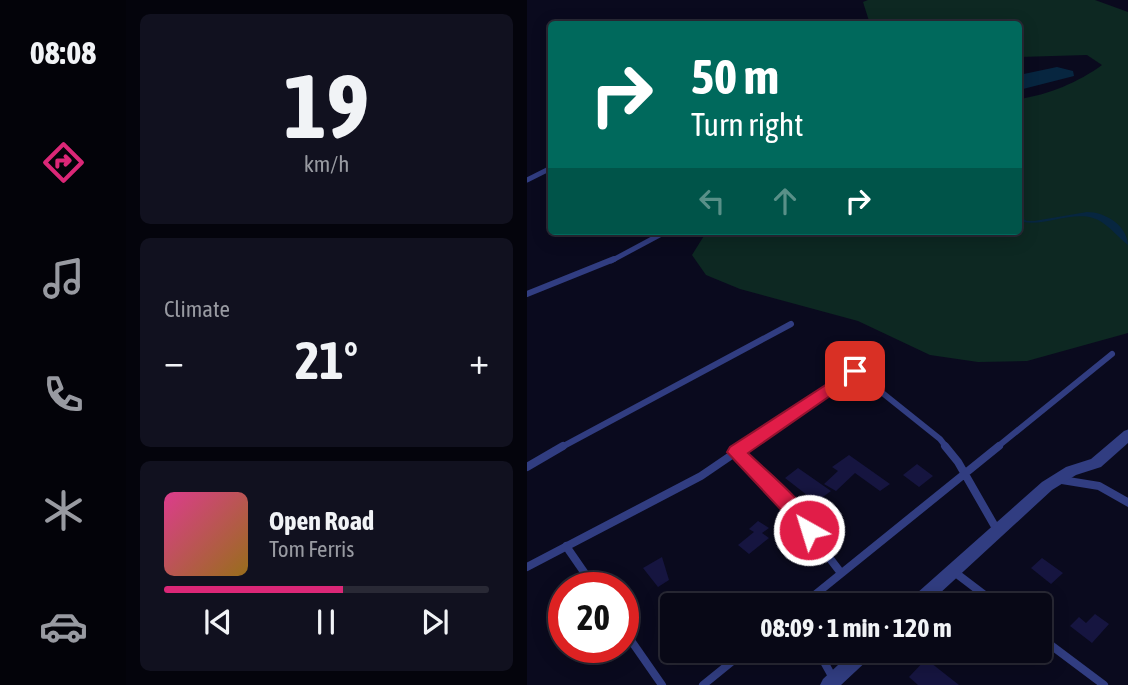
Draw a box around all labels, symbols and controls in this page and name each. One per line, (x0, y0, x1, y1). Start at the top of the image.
text: 08:08 (30, 34, 96, 71)
text: 50 m (691, 48, 779, 104)
icon: right (576, 49, 667, 140)
text: 19 (284, 53, 369, 157)
text: Turn right (691, 106, 804, 143)
icon: directions (39, 138, 88, 187)
text: km/h (304, 151, 349, 177)
icon: left (693, 182, 731, 220)
icon: ahead (766, 182, 804, 220)
icon: right (839, 182, 877, 220)
icon: music (39, 254, 88, 303)
text: Climate (164, 296, 230, 322)
text: 21° (295, 330, 358, 390)
text: − (164, 339, 184, 382)
text: + (469, 339, 489, 382)
pin (825, 341, 885, 401)
icon: arrive (836, 352, 874, 390)
icon: phone (39, 370, 88, 419)
icon: climate (39, 486, 88, 535)
position arrow (772, 493, 846, 567)
text: Open Road (269, 506, 374, 536)
text: Tom Ferris (269, 536, 354, 562)
speed limit sign: 20 (548, 572, 639, 663)
icon: car (39, 602, 88, 651)
icon: previous (199, 603, 237, 641)
icon: pause (307, 603, 345, 641)
icon: next (416, 603, 454, 641)
text: 08:09 · 1 min · 120 m (760, 613, 952, 643)

